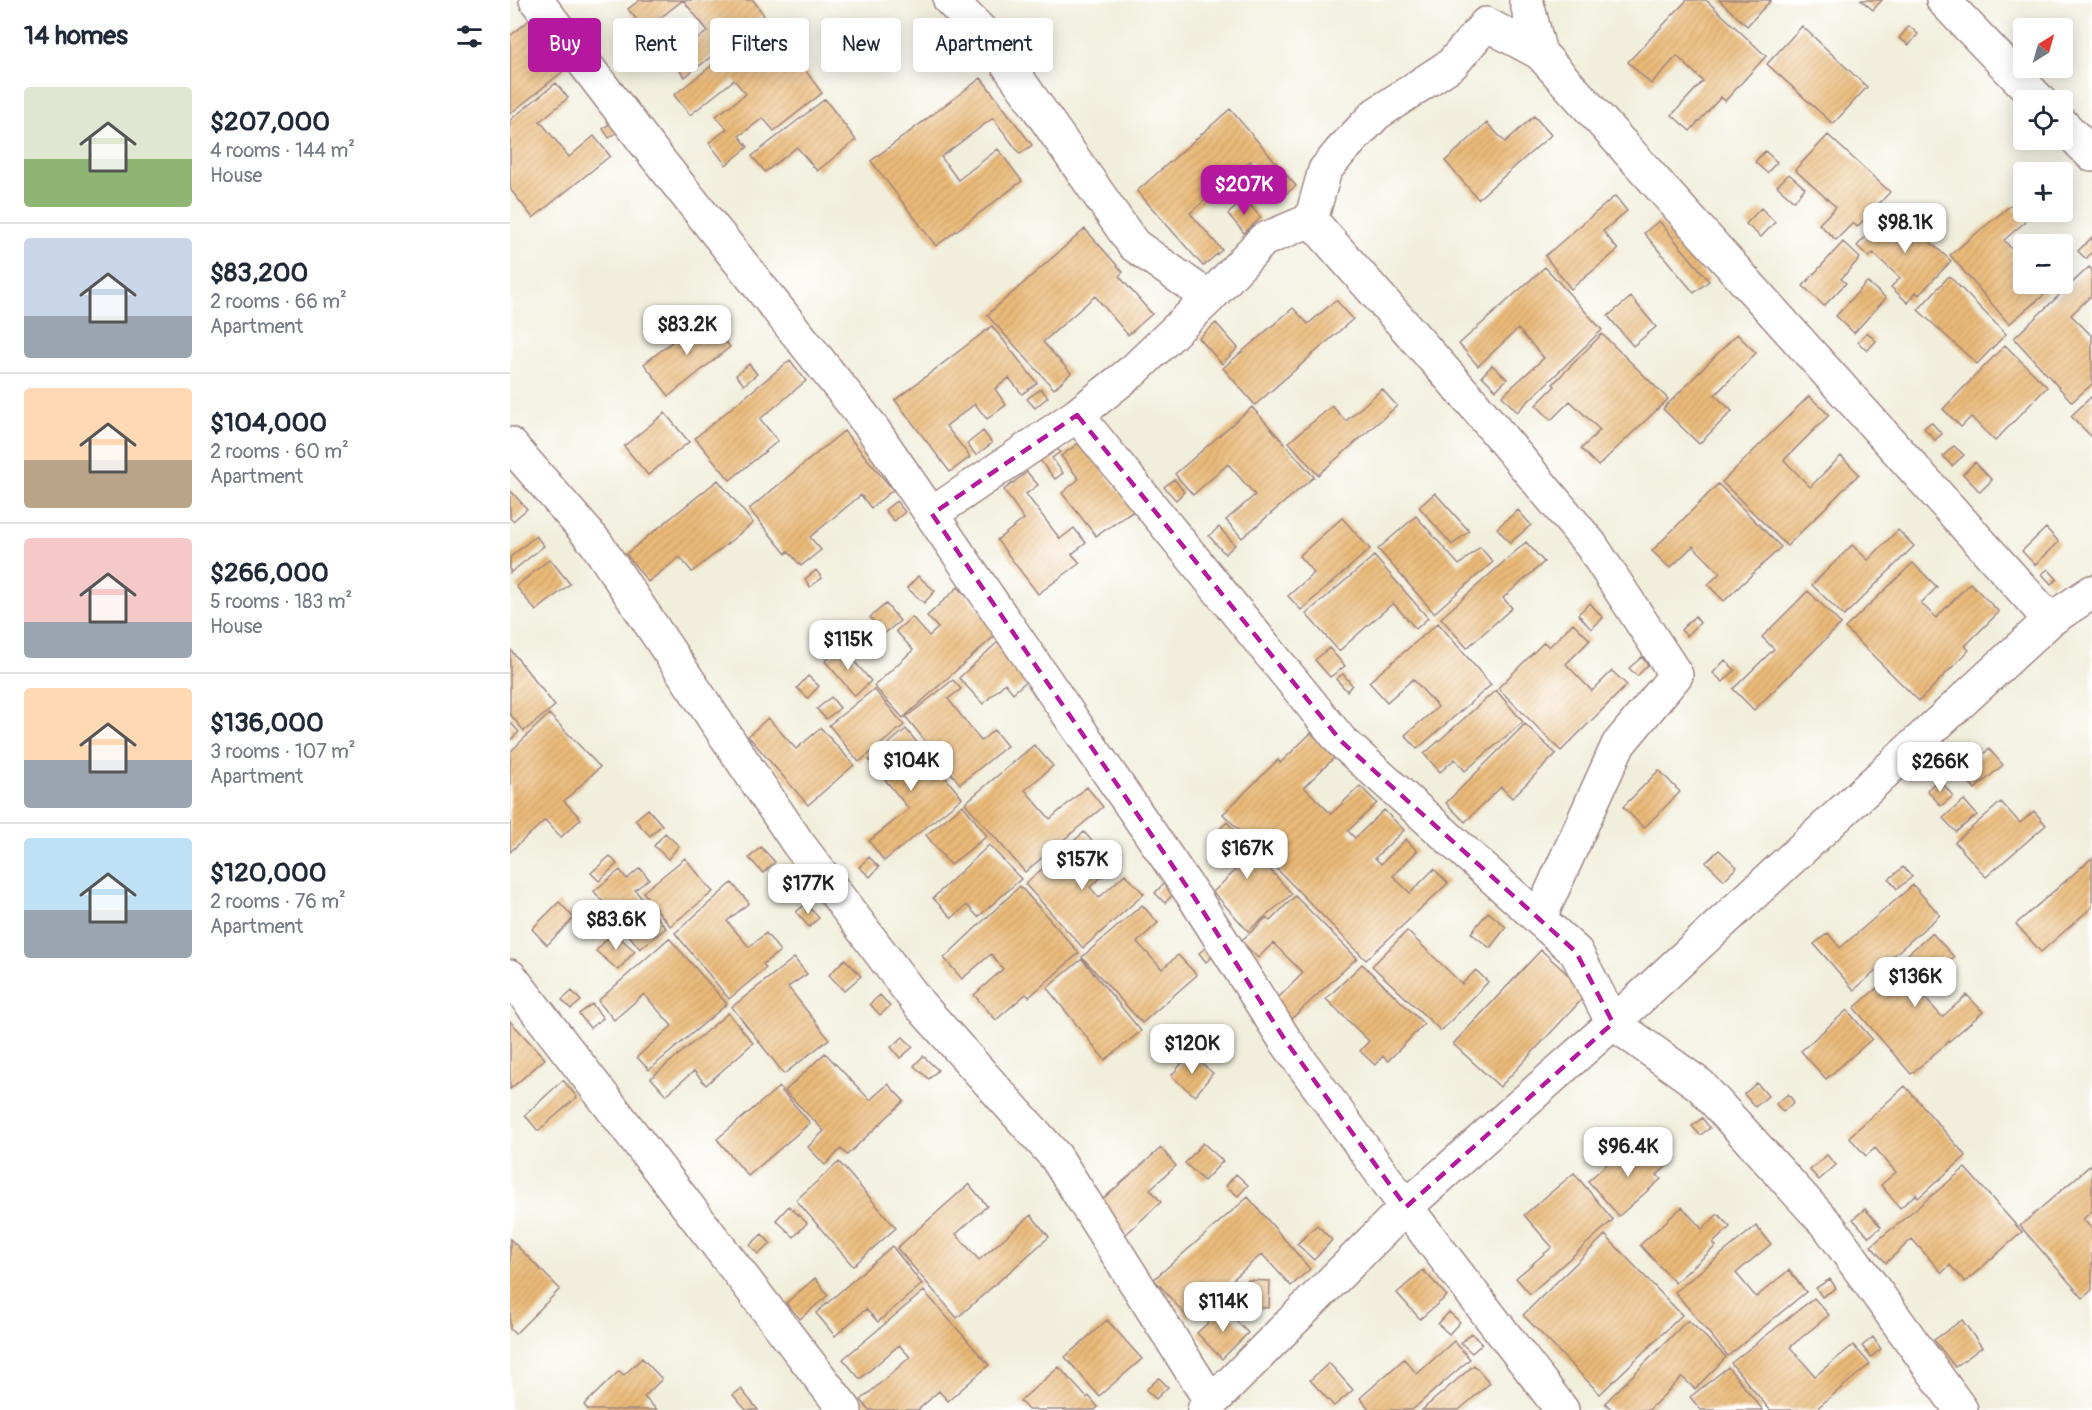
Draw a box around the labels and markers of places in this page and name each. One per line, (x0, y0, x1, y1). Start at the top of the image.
pin: $207K (1202, 165, 1286, 216)
pin: $98.1K (1856, 203, 1954, 254)
pin: $83.2K (638, 305, 736, 356)
pin: $115K (806, 620, 890, 671)
pin: $104K (869, 741, 953, 792)
pin: $266K (1898, 742, 1982, 793)
pin: $167K (1205, 829, 1289, 880)
pin: $157K (1040, 840, 1124, 891)
pin: $177K (766, 864, 850, 915)
pin: $83.6K (567, 900, 665, 951)
pin: $136K (1873, 957, 1957, 1008)
pin: $120K (1150, 1024, 1234, 1075)
pin: $96.4K (1579, 1127, 1677, 1178)
pin: $114K (1181, 1282, 1265, 1333)

